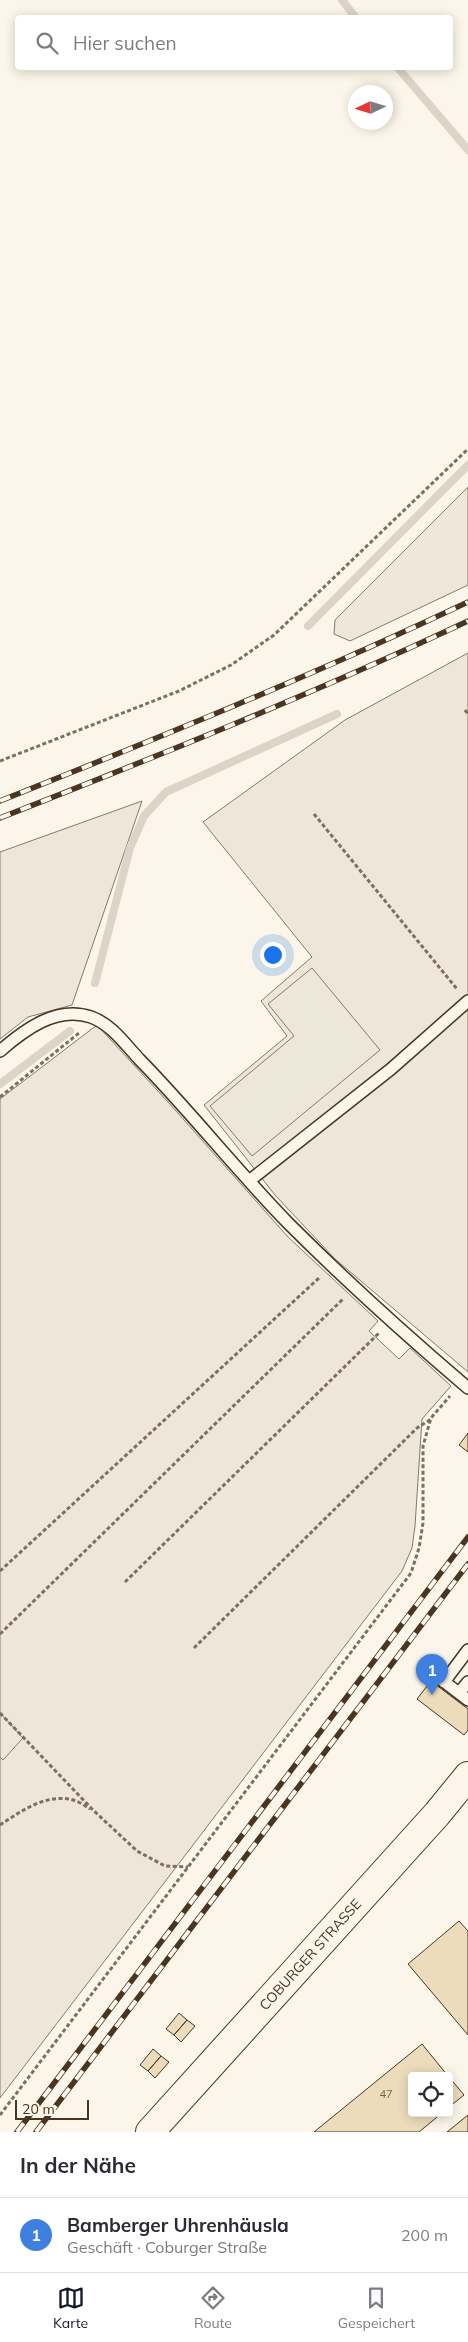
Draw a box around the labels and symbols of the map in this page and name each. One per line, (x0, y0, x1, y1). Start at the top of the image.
north arrow (348, 85, 393, 130)
your location (260, 942, 286, 968)
pin: 1 (416, 1654, 448, 1695)
street label: COBURGER STRASSE (255, 1895, 365, 2014)
house number: 47 (379, 2087, 393, 2101)
scale bar (15, 2097, 89, 2120)

